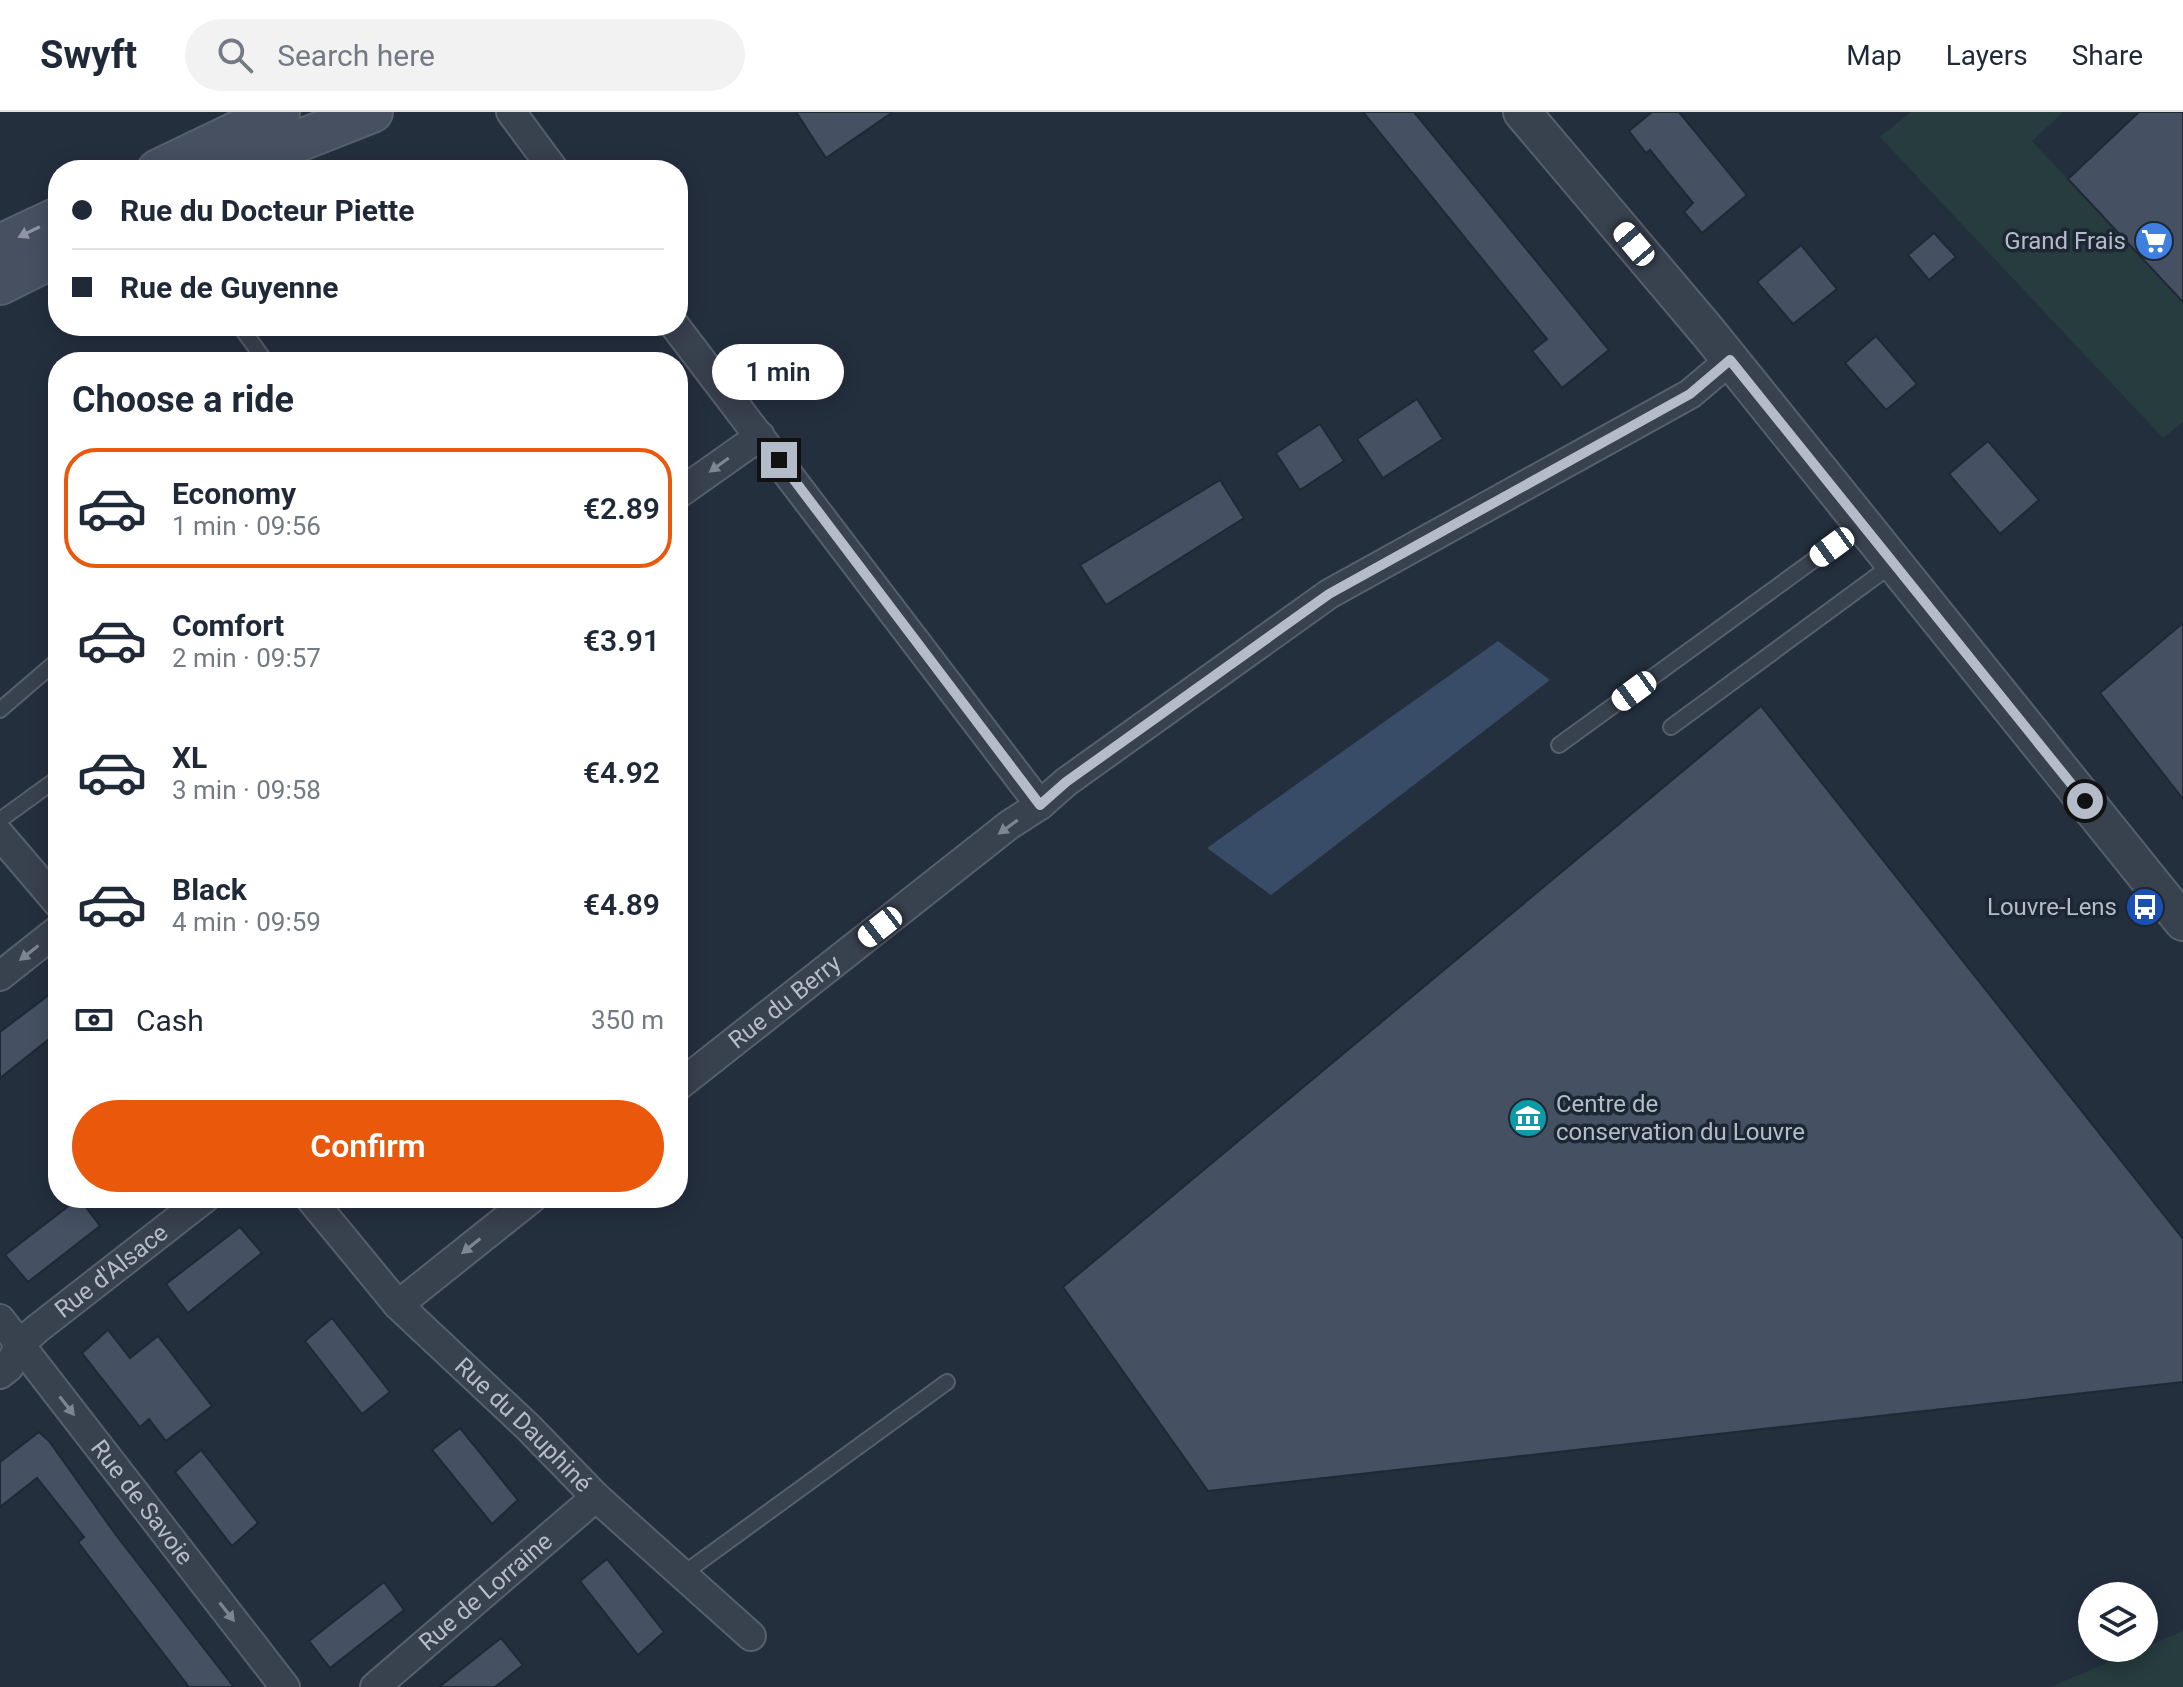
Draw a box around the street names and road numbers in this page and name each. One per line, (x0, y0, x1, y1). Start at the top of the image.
street label: Rue du Berry (723, 949, 847, 1055)
street label: Rue d'Alsace (49, 1218, 173, 1324)
street label: Rue du Dauphiné (449, 1352, 597, 1498)
street label: Rue de Savoie (85, 1435, 199, 1570)
street label: Rue de Lorraine (414, 1527, 558, 1657)

